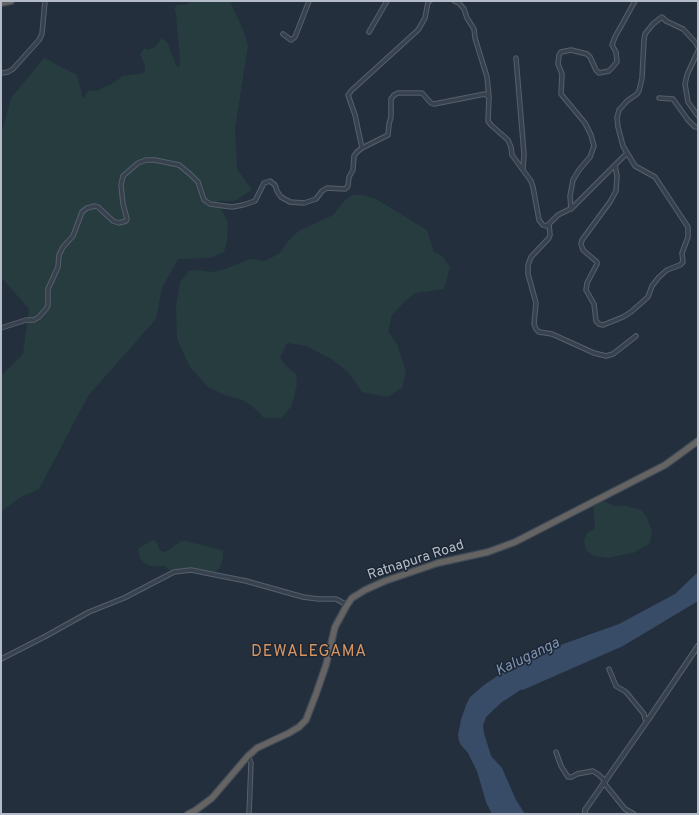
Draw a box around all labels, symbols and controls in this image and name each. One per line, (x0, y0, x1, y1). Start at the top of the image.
street label: Ratnapura Road (366, 537, 466, 585)
water label: Kaluganga (493, 635, 563, 681)
district label: DEWALEGAMA (251, 643, 367, 663)

